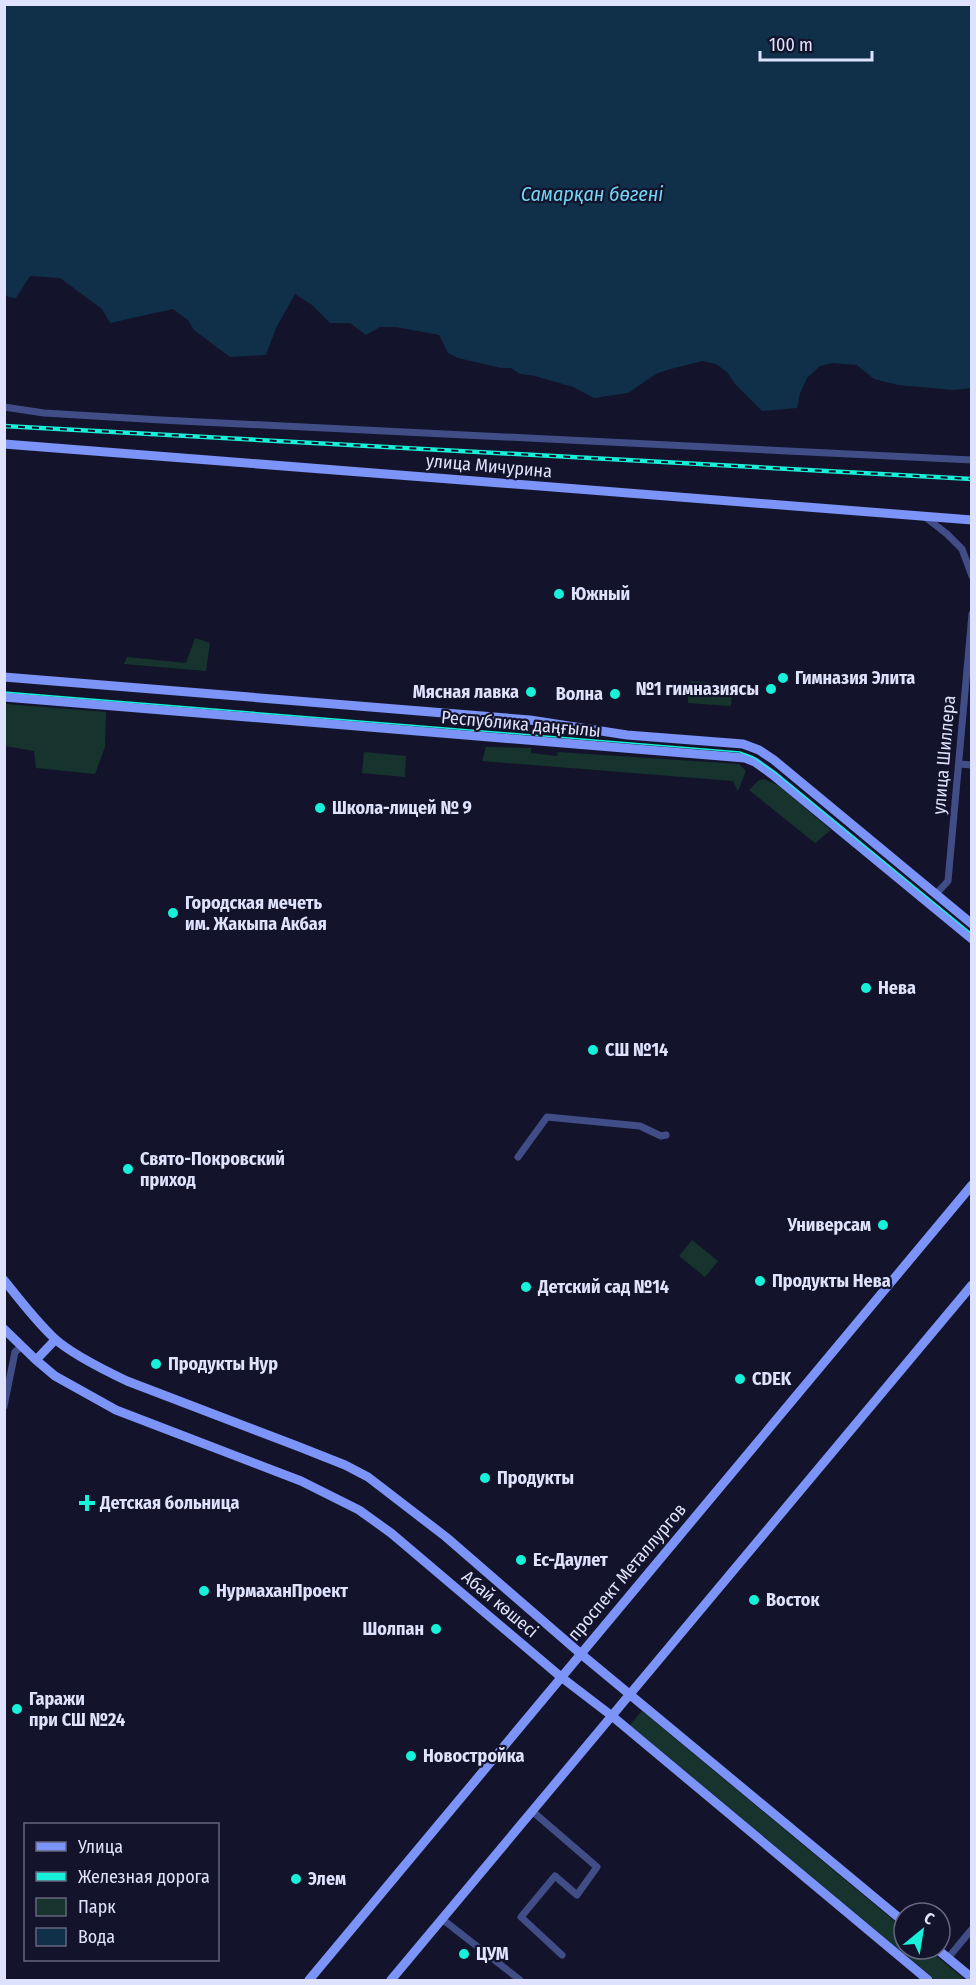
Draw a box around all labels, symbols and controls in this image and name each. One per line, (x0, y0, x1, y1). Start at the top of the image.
scale bar (760, 24, 872, 62)
text: 100 m (769, 34, 813, 56)
water label: Самарқан бөгені (521, 182, 663, 206)
street label: улица Мичурина (425, 450, 553, 482)
place label: Южный (571, 583, 630, 605)
marker: Южный (552, 587, 566, 601)
place label: Гимназия Элита (795, 667, 915, 689)
marker: Гимназия Элита (776, 671, 790, 685)
place label: №1 гимназиясы (636, 678, 759, 700)
place label: Мясная лавка (413, 681, 519, 703)
marker: №1 гимназиясы (764, 682, 778, 696)
place label: Волна (556, 683, 603, 705)
marker: Мясная лавка (524, 685, 538, 699)
marker: Волна (608, 687, 622, 701)
street label: улица Шиллера (928, 694, 960, 815)
street label: Республика даңғылы (440, 706, 602, 742)
place label: Школа-лицей № 9 (332, 797, 472, 819)
marker: Школа-лицей № 9 (313, 801, 327, 815)
place label: Городская мечеть им. Жакыпа Акбая (185, 892, 327, 935)
marker: Городская мечеть им. Жакыпа Акбая (166, 906, 180, 920)
place label: Нева (878, 977, 916, 999)
marker: Нева (859, 981, 873, 995)
place label: СШ №14 (605, 1039, 668, 1061)
marker: СШ №14 (586, 1043, 600, 1057)
place label: Свято-Покровский приход (140, 1148, 285, 1191)
marker: Свято-Покровский приход (121, 1162, 135, 1176)
place label: Универсам (786, 1214, 871, 1236)
marker: Универсам (876, 1218, 890, 1232)
place label: Продукты Нева (772, 1270, 891, 1292)
marker: Продукты Нева (753, 1274, 767, 1288)
place label: Детский сад №14 (537, 1276, 669, 1298)
marker: Детский сад №14 (519, 1280, 533, 1294)
place label: Продукты Нур (168, 1353, 278, 1375)
marker: Продукты Нур (149, 1357, 163, 1371)
place label: CDEK (752, 1368, 792, 1390)
marker: CDEK (733, 1372, 747, 1386)
place label: Продукты (497, 1467, 574, 1489)
marker: Продукты (478, 1471, 492, 1485)
place label: Детская больница (99, 1492, 239, 1514)
marker: Детская больница (78, 1494, 96, 1512)
street label: проспект Металлургов (563, 1499, 691, 1645)
place label: Ес-Даулет (533, 1549, 608, 1571)
marker: Ес-Даулет (514, 1553, 528, 1567)
street label: Абай көшесі (457, 1566, 543, 1642)
place label: НурмаханПроект (216, 1580, 348, 1602)
marker: НурмаханПроект (197, 1584, 211, 1598)
place label: Восток (766, 1589, 820, 1611)
marker: Восток (747, 1593, 761, 1607)
place label: Шолпан (363, 1618, 424, 1640)
marker: Шолпан (429, 1622, 443, 1636)
place label: Гаражи при СШ №24 (29, 1688, 125, 1731)
marker: Гаражи при СШ №24 (10, 1702, 24, 1716)
place label: Новостройка (423, 1745, 524, 1767)
marker: Новостройка (404, 1749, 418, 1763)
legend (24, 1823, 219, 1961)
text: Улица (77, 1836, 123, 1858)
text: Железная дорога (78, 1866, 210, 1888)
place label: Элем (308, 1868, 346, 1890)
marker: Элем (289, 1872, 303, 1886)
text: Парк (78, 1896, 116, 1918)
north arrow (892, 1901, 952, 1961)
text: С (921, 1908, 938, 1929)
text: Вода (78, 1926, 115, 1948)
place label: ЦУМ (476, 1943, 509, 1965)
marker: ЦУМ (457, 1947, 471, 1961)

